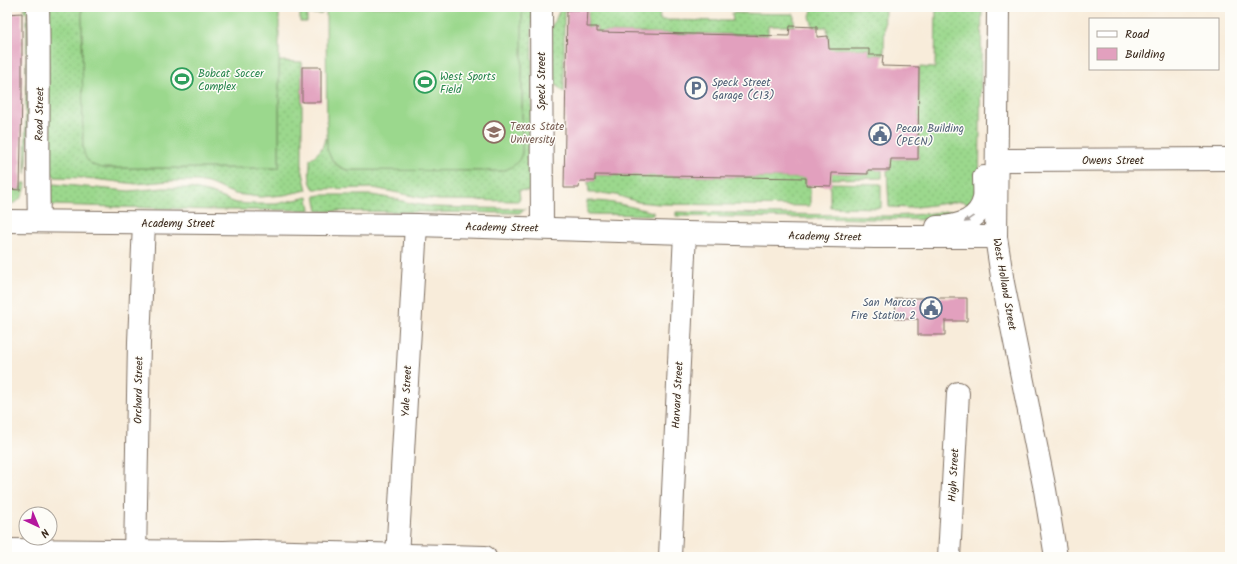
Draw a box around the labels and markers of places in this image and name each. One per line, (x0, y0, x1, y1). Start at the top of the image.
place label: Bobcat Soccer Complex (198, 65, 265, 96)
sports icon: Bobcat Soccer Complex (169, 66, 195, 92)
place label: West Sports Field (440, 68, 496, 99)
sports icon: West Sports Field (412, 69, 438, 95)
place label: Speck Street Garage (C13) (712, 74, 774, 105)
parking icon: Speck Street Garage (C13) (683, 75, 709, 101)
place label: Texas State University (510, 118, 564, 149)
school or university icon: Texas State University (481, 119, 507, 145)
place label: Pecan Building (PECN) (896, 120, 964, 151)
public building icon: Pecan Building (PECN) (867, 121, 893, 147)
place label: San Marcos Fire Station 2 (851, 294, 916, 325)
public building icon: San Marcos Fire Station 2 (918, 295, 944, 321)

